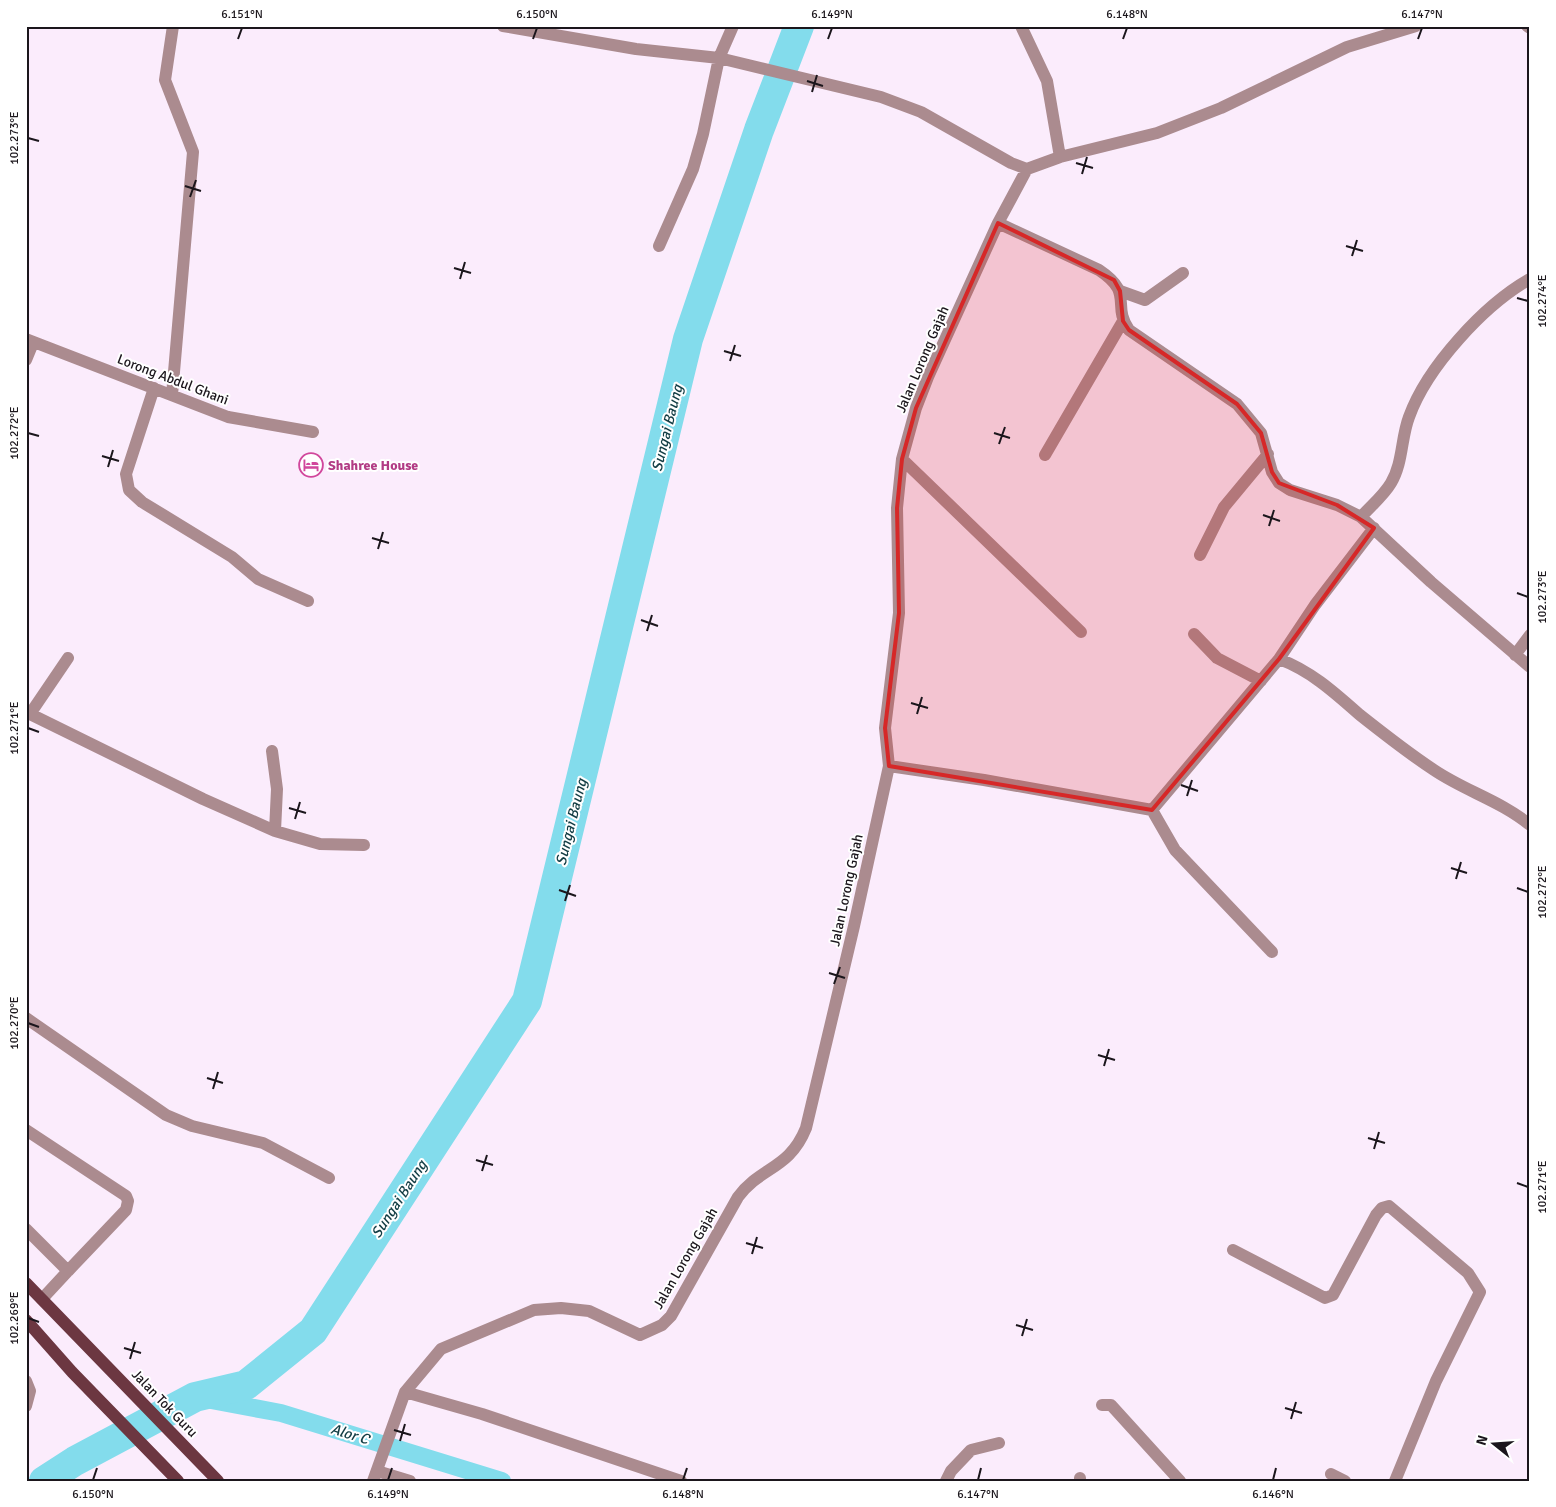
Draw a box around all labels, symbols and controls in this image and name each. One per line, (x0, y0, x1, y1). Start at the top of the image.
text: 6.151°N (221, 7, 263, 22)
text: 6.150°N (516, 7, 558, 22)
text: 6.149°N (811, 7, 853, 22)
text: 6.148°N (1106, 7, 1148, 22)
text: 6.147°N (1401, 7, 1443, 22)
text: 102.273°E (7, 111, 22, 165)
text: 102.274°E (1535, 274, 1550, 328)
street label: Jalan Lorong Gajah (892, 303, 953, 415)
street label: Lorong Abdul Ghani (115, 350, 231, 409)
water label: Sungai Baung (648, 382, 687, 473)
text: 102.272°E (7, 406, 22, 460)
hotel icon: Shahree House (298, 452, 324, 478)
place label: Shahree House (328, 457, 418, 474)
text: 102.273°E (1535, 570, 1550, 624)
text: 102.271°E (7, 701, 22, 755)
water label: Sungai Baung (552, 776, 591, 867)
street label: Jalan Lorong Gajah (826, 832, 867, 948)
text: 102.272°E (1535, 865, 1550, 919)
text: 102.270°E (7, 996, 22, 1050)
water label: Sungai Baung (367, 1156, 431, 1241)
text: 102.271°E (1535, 1160, 1550, 1214)
street label: Jalan Lorong Gajah (650, 1205, 721, 1312)
text: 102.269°E (7, 1291, 22, 1345)
street label: Jalan Tok Guru (128, 1366, 201, 1441)
water label: Alor C (329, 1420, 373, 1449)
north arrow (1468, 1420, 1518, 1470)
text: N (1472, 1433, 1492, 1447)
text: 6.150°N (72, 1487, 114, 1502)
text: 6.149°N (367, 1487, 409, 1502)
text: 6.148°N (662, 1487, 704, 1502)
text: 6.147°N (957, 1487, 999, 1502)
text: 6.146°N (1252, 1487, 1294, 1502)

